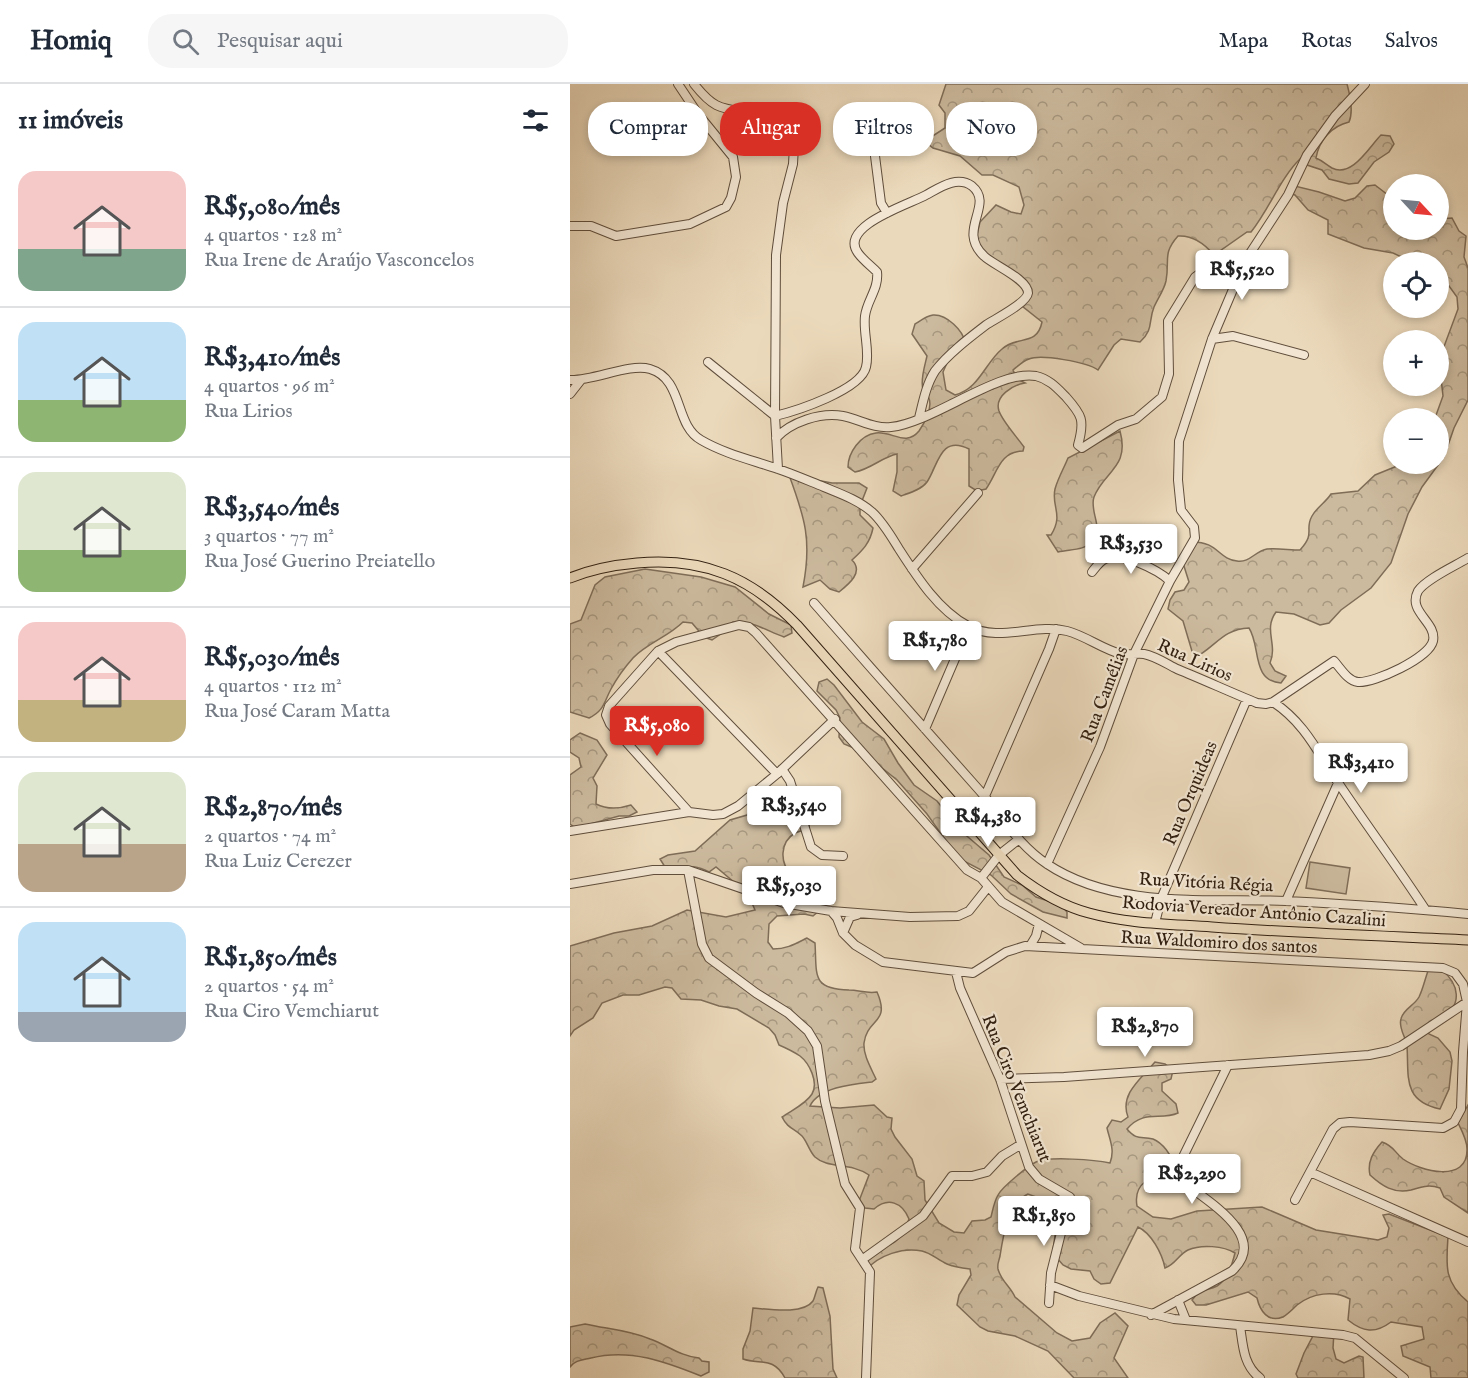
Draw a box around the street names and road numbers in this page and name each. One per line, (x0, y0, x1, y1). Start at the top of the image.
street label: Rua Lirios (1153, 635, 1235, 688)
street label: Rua Camélias (1077, 643, 1134, 746)
street label: Rua Orquideas (1159, 738, 1224, 849)
street label: Rua Vitória Régia (1138, 868, 1274, 899)
street label: Rodovia Vereador Antônio Cazalini (1121, 892, 1387, 933)
street label: Rua Waldomiro dos santos (1120, 927, 1318, 960)
street label: Rua Ciro Vemchiarut (975, 1011, 1056, 1166)

